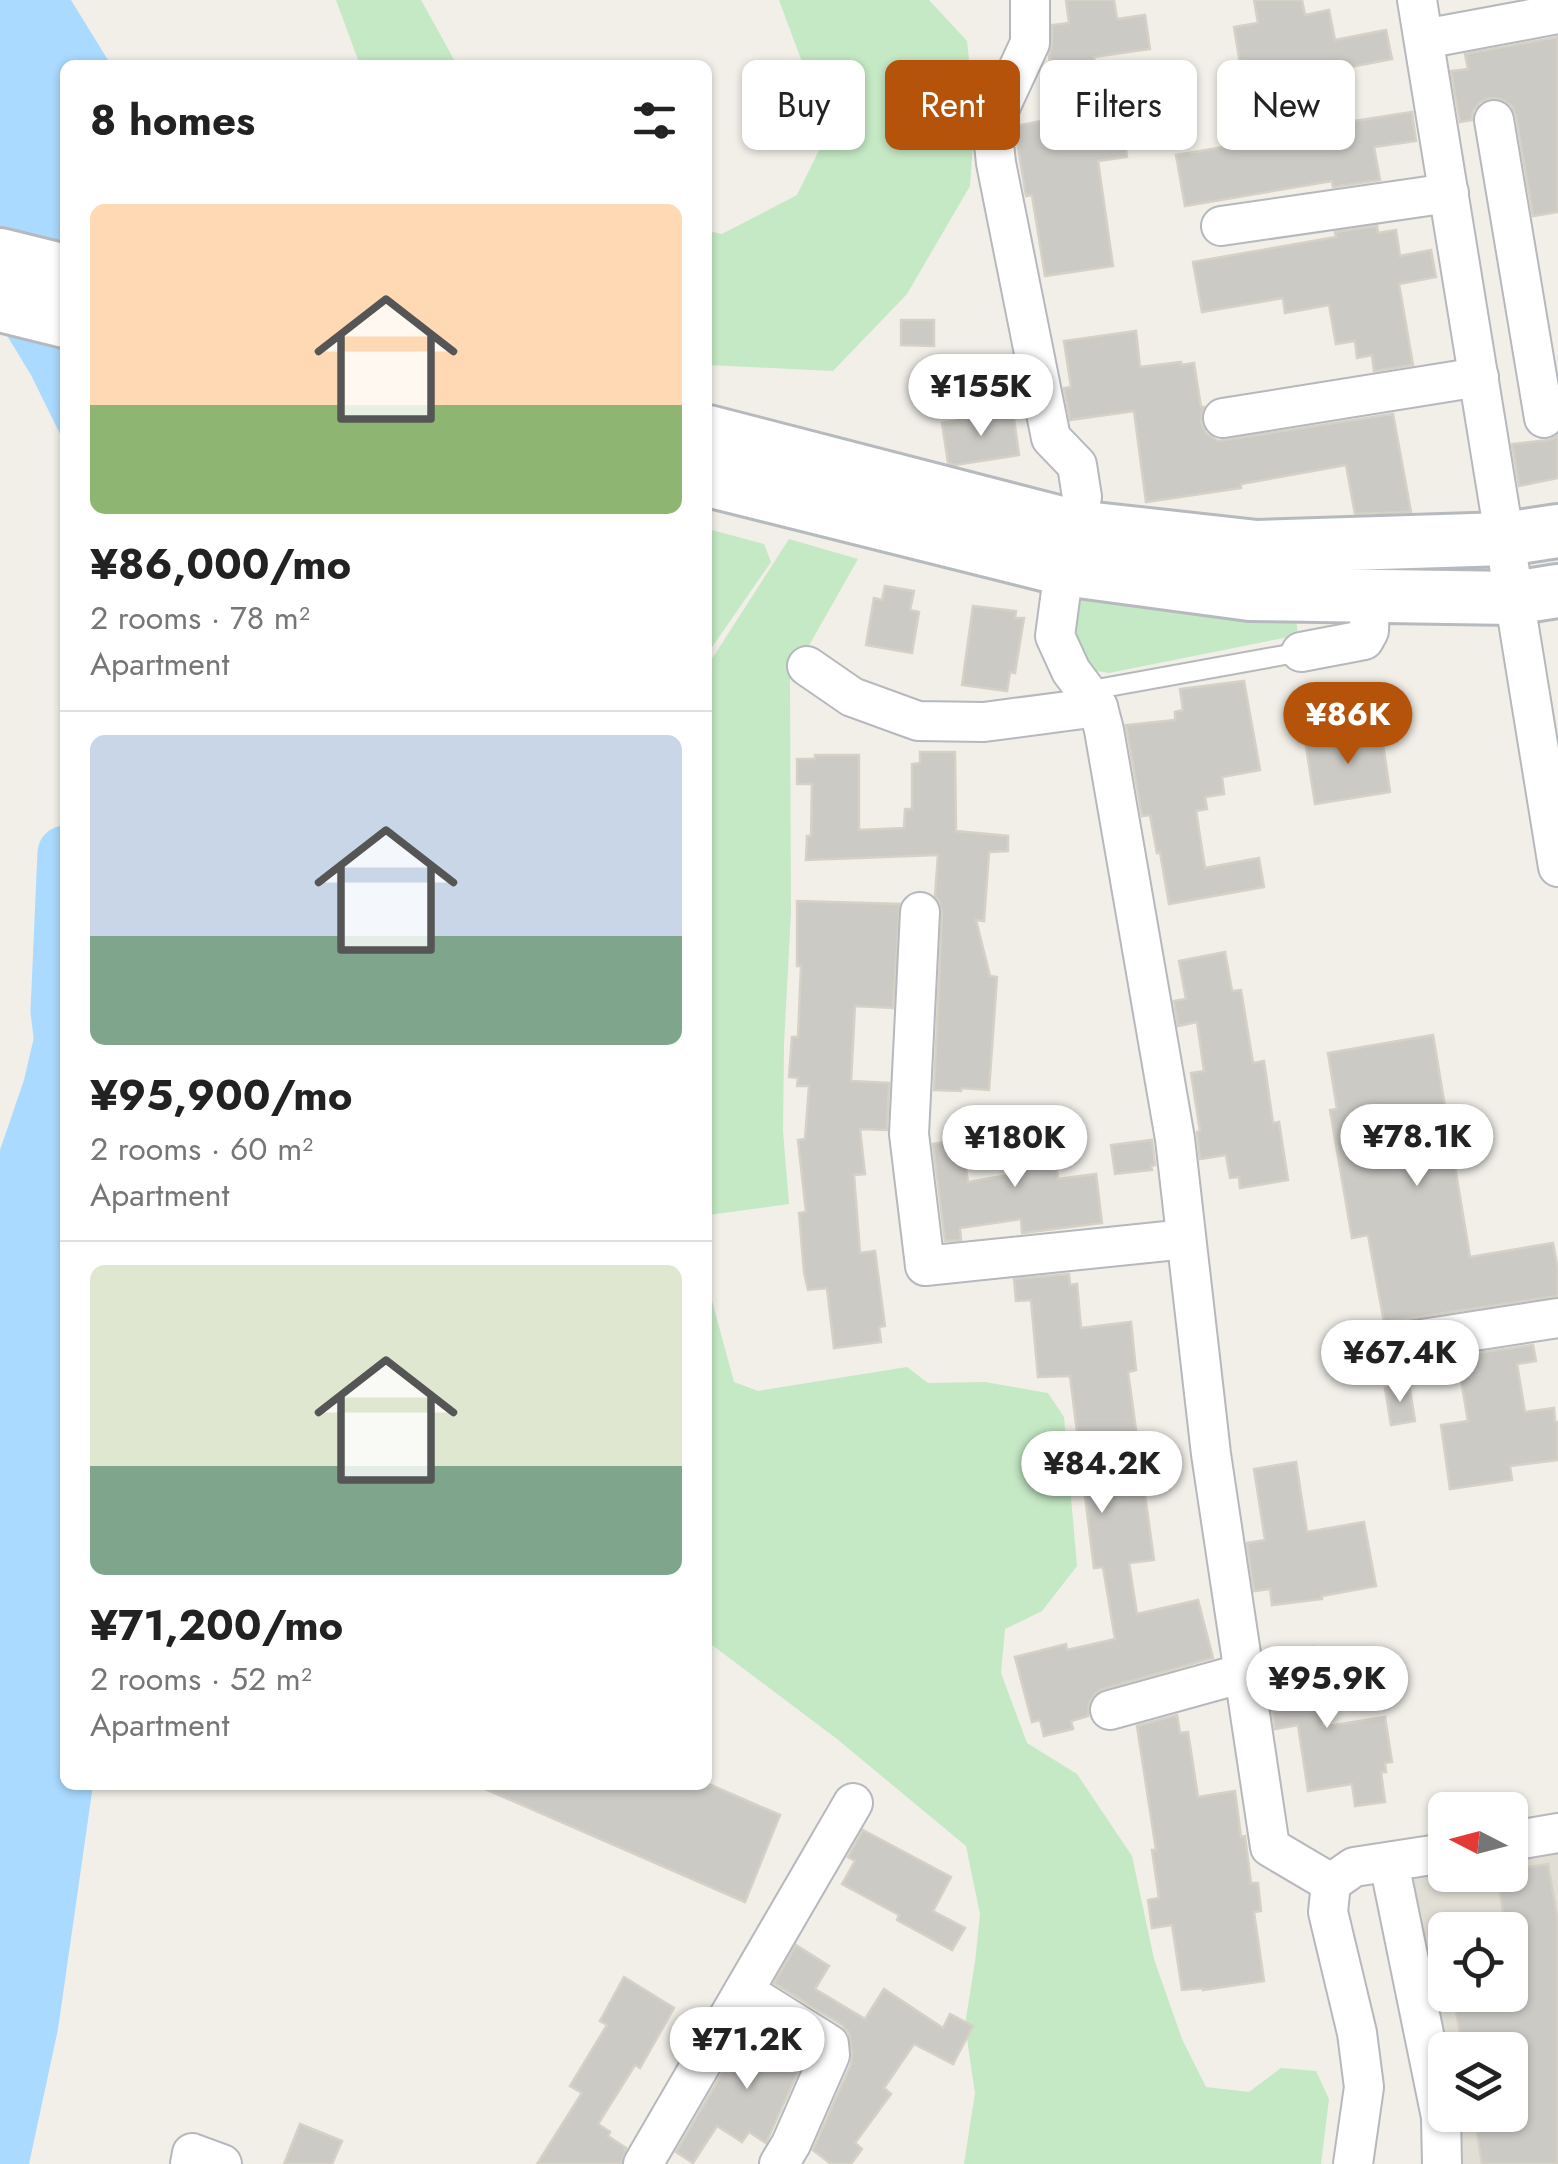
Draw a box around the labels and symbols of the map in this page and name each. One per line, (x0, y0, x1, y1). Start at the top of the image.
pin: ¥155K (911, 354, 1051, 439)
pin: ¥86K (1289, 682, 1407, 767)
pin: ¥78.1K (1336, 1104, 1498, 1189)
pin: ¥180K (945, 1105, 1085, 1190)
pin: ¥67.4K (1319, 1320, 1481, 1405)
pin: ¥84.2K (1021, 1431, 1183, 1516)
pin: ¥95.9K (1246, 1646, 1408, 1731)
north arrow (1428, 1792, 1528, 1892)
pin: ¥71.2K (666, 2007, 828, 2092)

